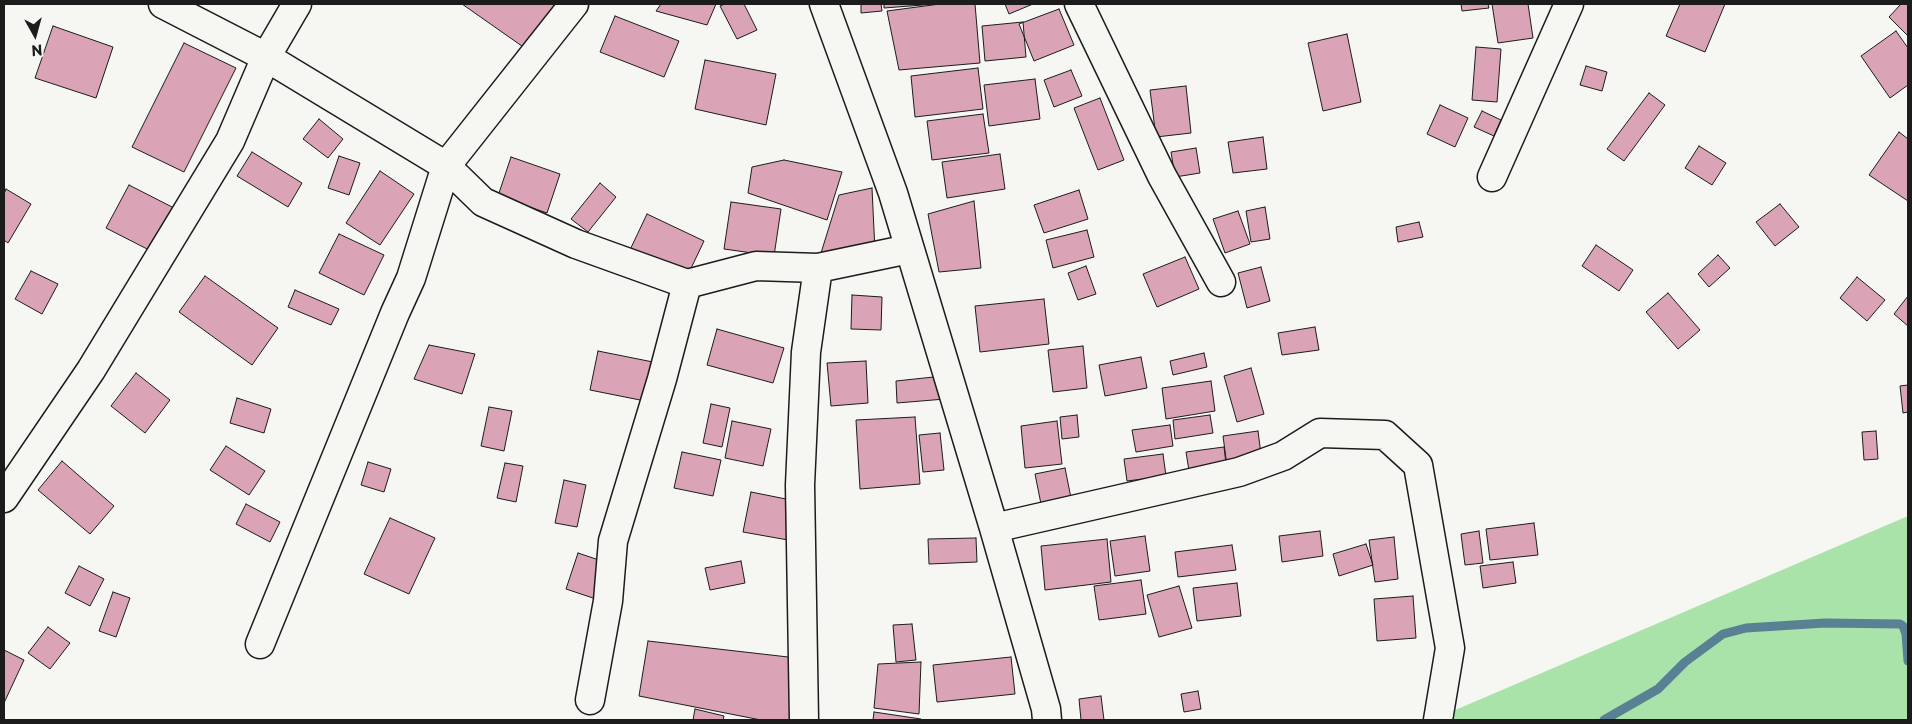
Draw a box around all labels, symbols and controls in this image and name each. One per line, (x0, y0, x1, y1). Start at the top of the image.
north arrow (10, 10, 60, 60)
text: N (30, 39, 44, 61)

